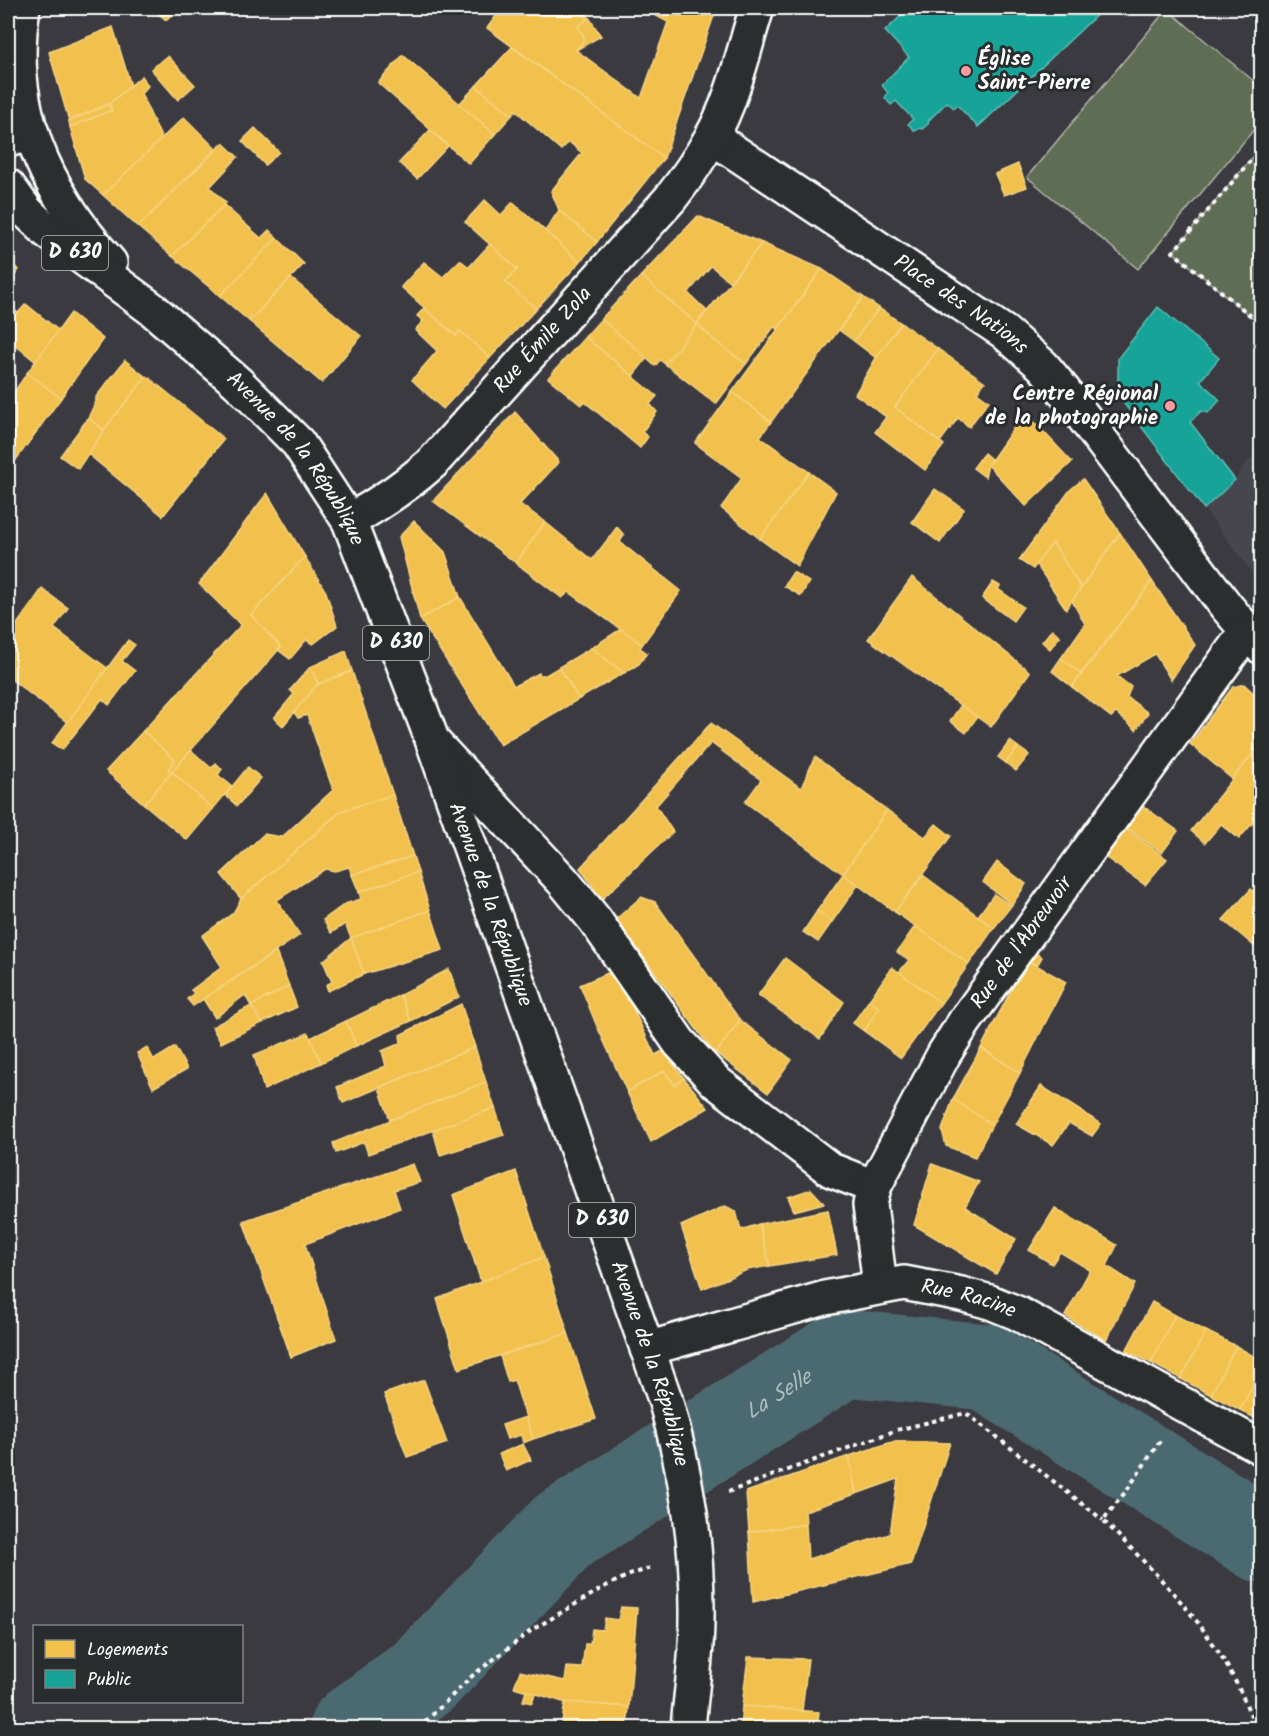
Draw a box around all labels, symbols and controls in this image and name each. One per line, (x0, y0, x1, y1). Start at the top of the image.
place label: Église Saint-Pierre (978, 43, 1091, 100)
marker: Église Saint-Pierre (959, 64, 973, 78)
road number: D 630 (42, 236, 108, 270)
street label: Place des Nations (887, 246, 1036, 363)
street label: Rue Émile Zola (485, 279, 600, 401)
street label: Avenue de la République (219, 363, 374, 551)
place label: Centre Régional de la photographie (985, 378, 1158, 435)
marker: Centre Régional de la photographie (1163, 399, 1177, 413)
road number: D 630 (363, 626, 429, 660)
street label: Avenue de la République (439, 798, 542, 1012)
street label: Rue de l'Abreuvoir (962, 868, 1082, 1016)
road number: D 630 (569, 1203, 635, 1237)
street label: Avenue de la République (601, 1256, 698, 1470)
street label: Rue Racine (918, 1270, 1022, 1328)
water label: La Selle (738, 1360, 821, 1429)
legend (33, 1625, 243, 1703)
text: Logements (87, 1636, 169, 1665)
text: Public (87, 1666, 132, 1695)

